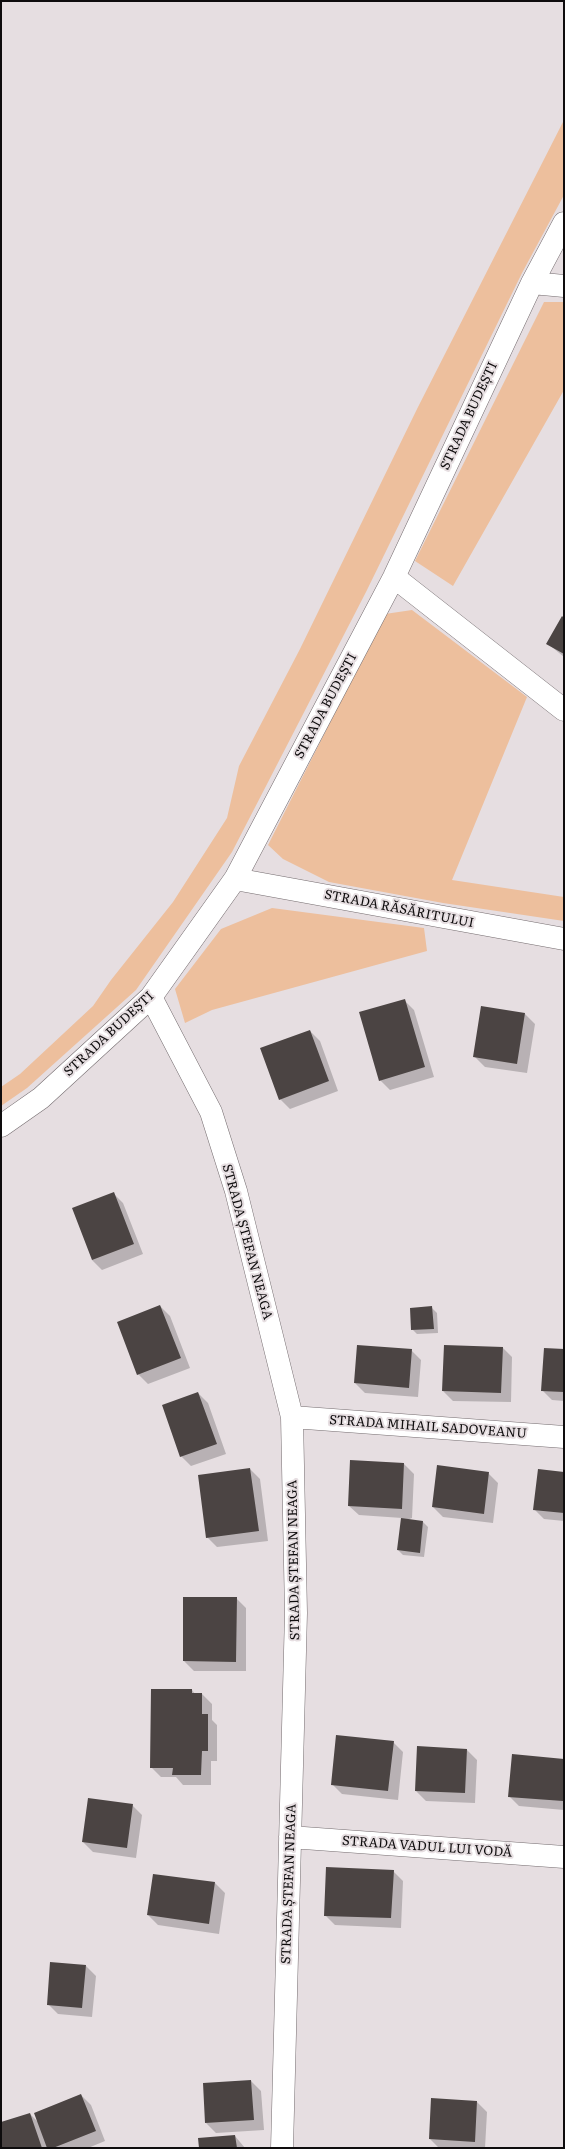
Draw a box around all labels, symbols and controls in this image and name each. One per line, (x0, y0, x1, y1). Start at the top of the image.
street label: STRADA BUDEȘTI (437, 360, 501, 472)
street label: STRADA BUDEȘTI (292, 651, 360, 761)
street label: STRADA RĂSĂRITULUI (323, 887, 475, 931)
street label: STRADA BUDEȘTI (61, 988, 157, 1080)
street label: STRADA ȘTEFAN NEAGA (219, 1162, 275, 1322)
street label: STRADA MIHAIL SADOVEANU (329, 1412, 527, 1442)
street label: STRADA ȘTEFAN NEAGA (285, 1480, 303, 1640)
street label: STRADA ȘTEFAN NEAGA (278, 1804, 300, 1964)
street label: STRADA VADUL LUI VODĂ (341, 1833, 513, 1861)

